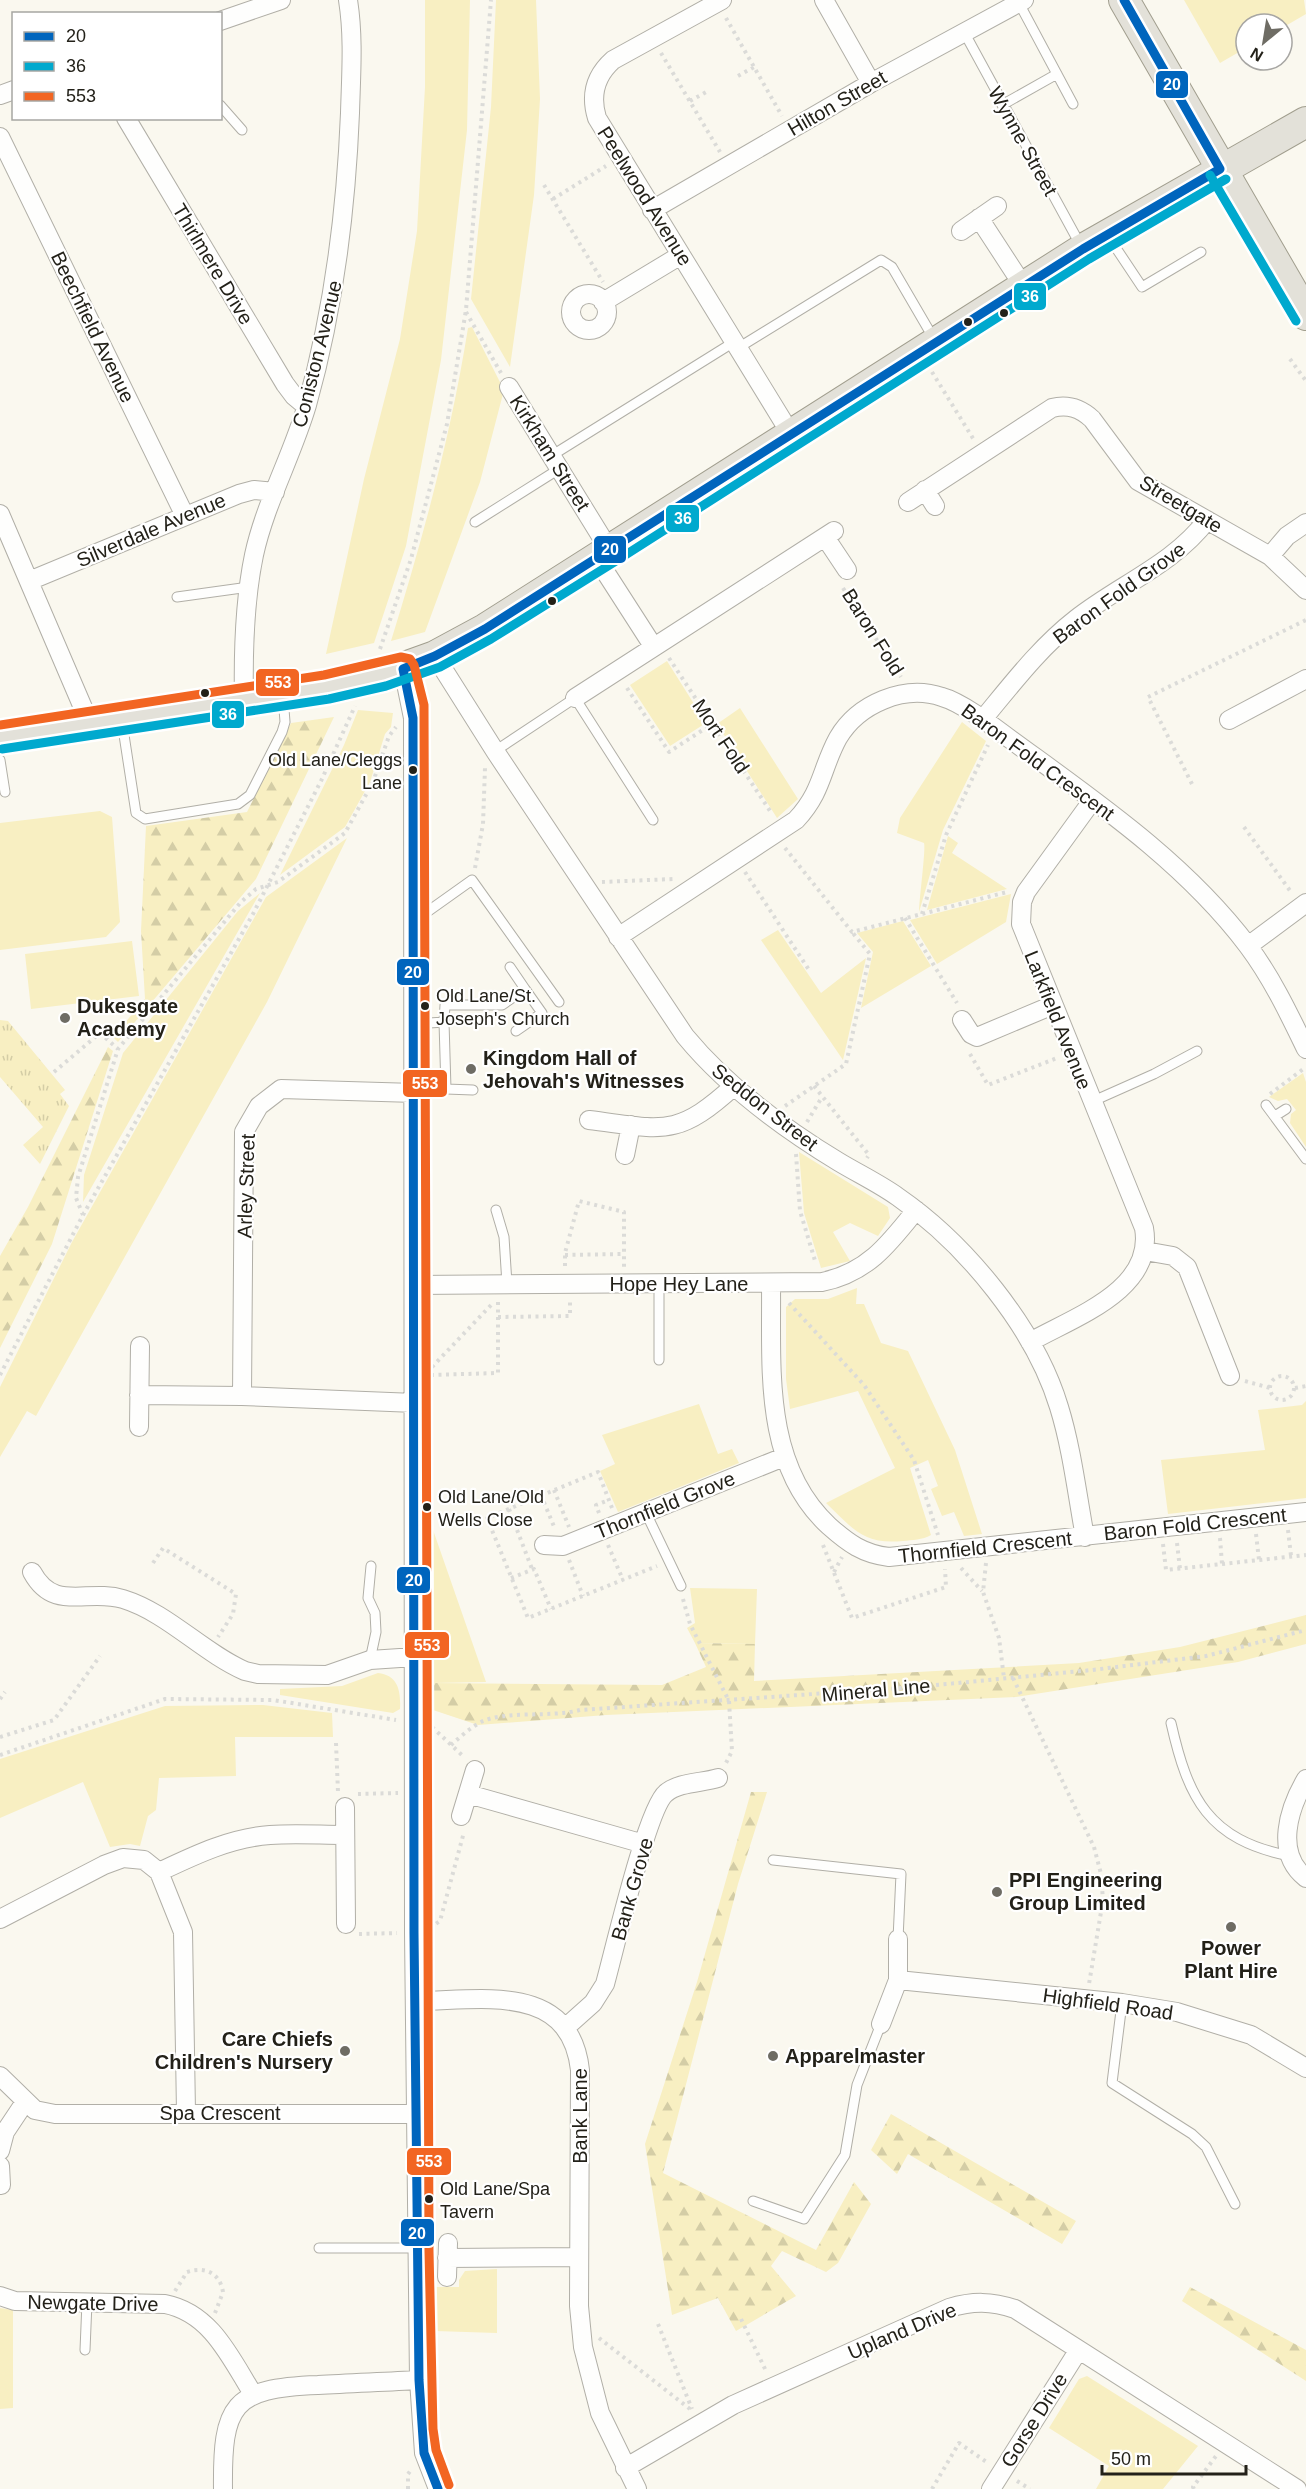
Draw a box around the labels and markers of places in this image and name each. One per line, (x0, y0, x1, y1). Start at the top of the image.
unlabelled marker (998, 307, 1010, 319)
unlabelled marker (962, 316, 974, 328)
unlabelled marker (546, 595, 558, 607)
unlabelled marker (199, 687, 211, 699)
place label: Old Lane/Cleggs Lane (268, 750, 402, 793)
marker: Old Lane/Cleggs Lane (407, 764, 419, 776)
place label: Old Lane/St. Joseph's Church (436, 986, 570, 1029)
place label: Dukesgate Academy (77, 995, 178, 1040)
marker: Old Lane/St. Joseph's Church (419, 1000, 431, 1012)
marker: Dukesgate Academy (58, 1011, 72, 1025)
place label: Kingdom Hall of Jehovah's Witnesses (483, 1047, 684, 1092)
marker: Kingdom Hall of Jehovah's Witnesses (464, 1062, 478, 1076)
place label: Old Lane/Old Wells Close (438, 1487, 544, 1530)
marker: Old Lane/Old Wells Close (421, 1501, 433, 1513)
place label: PPI Engineering Group Limited (1009, 1869, 1162, 1914)
marker: PPI Engineering Group Limited (990, 1885, 1004, 1899)
marker: Power Plant Hire (1224, 1920, 1238, 1934)
place label: Power Plant Hire (1184, 1937, 1278, 1982)
place label: Care Chiefs Children's Nursery (155, 2028, 334, 2073)
marker: Care Chiefs Children's Nursery (338, 2044, 352, 2058)
place label: Apparelmaster (785, 2045, 925, 2067)
marker: Apparelmaster (766, 2049, 780, 2063)
place label: Old Lane/Spa Tavern (440, 2179, 551, 2222)
marker: Old Lane/Spa Tavern (423, 2193, 435, 2205)

